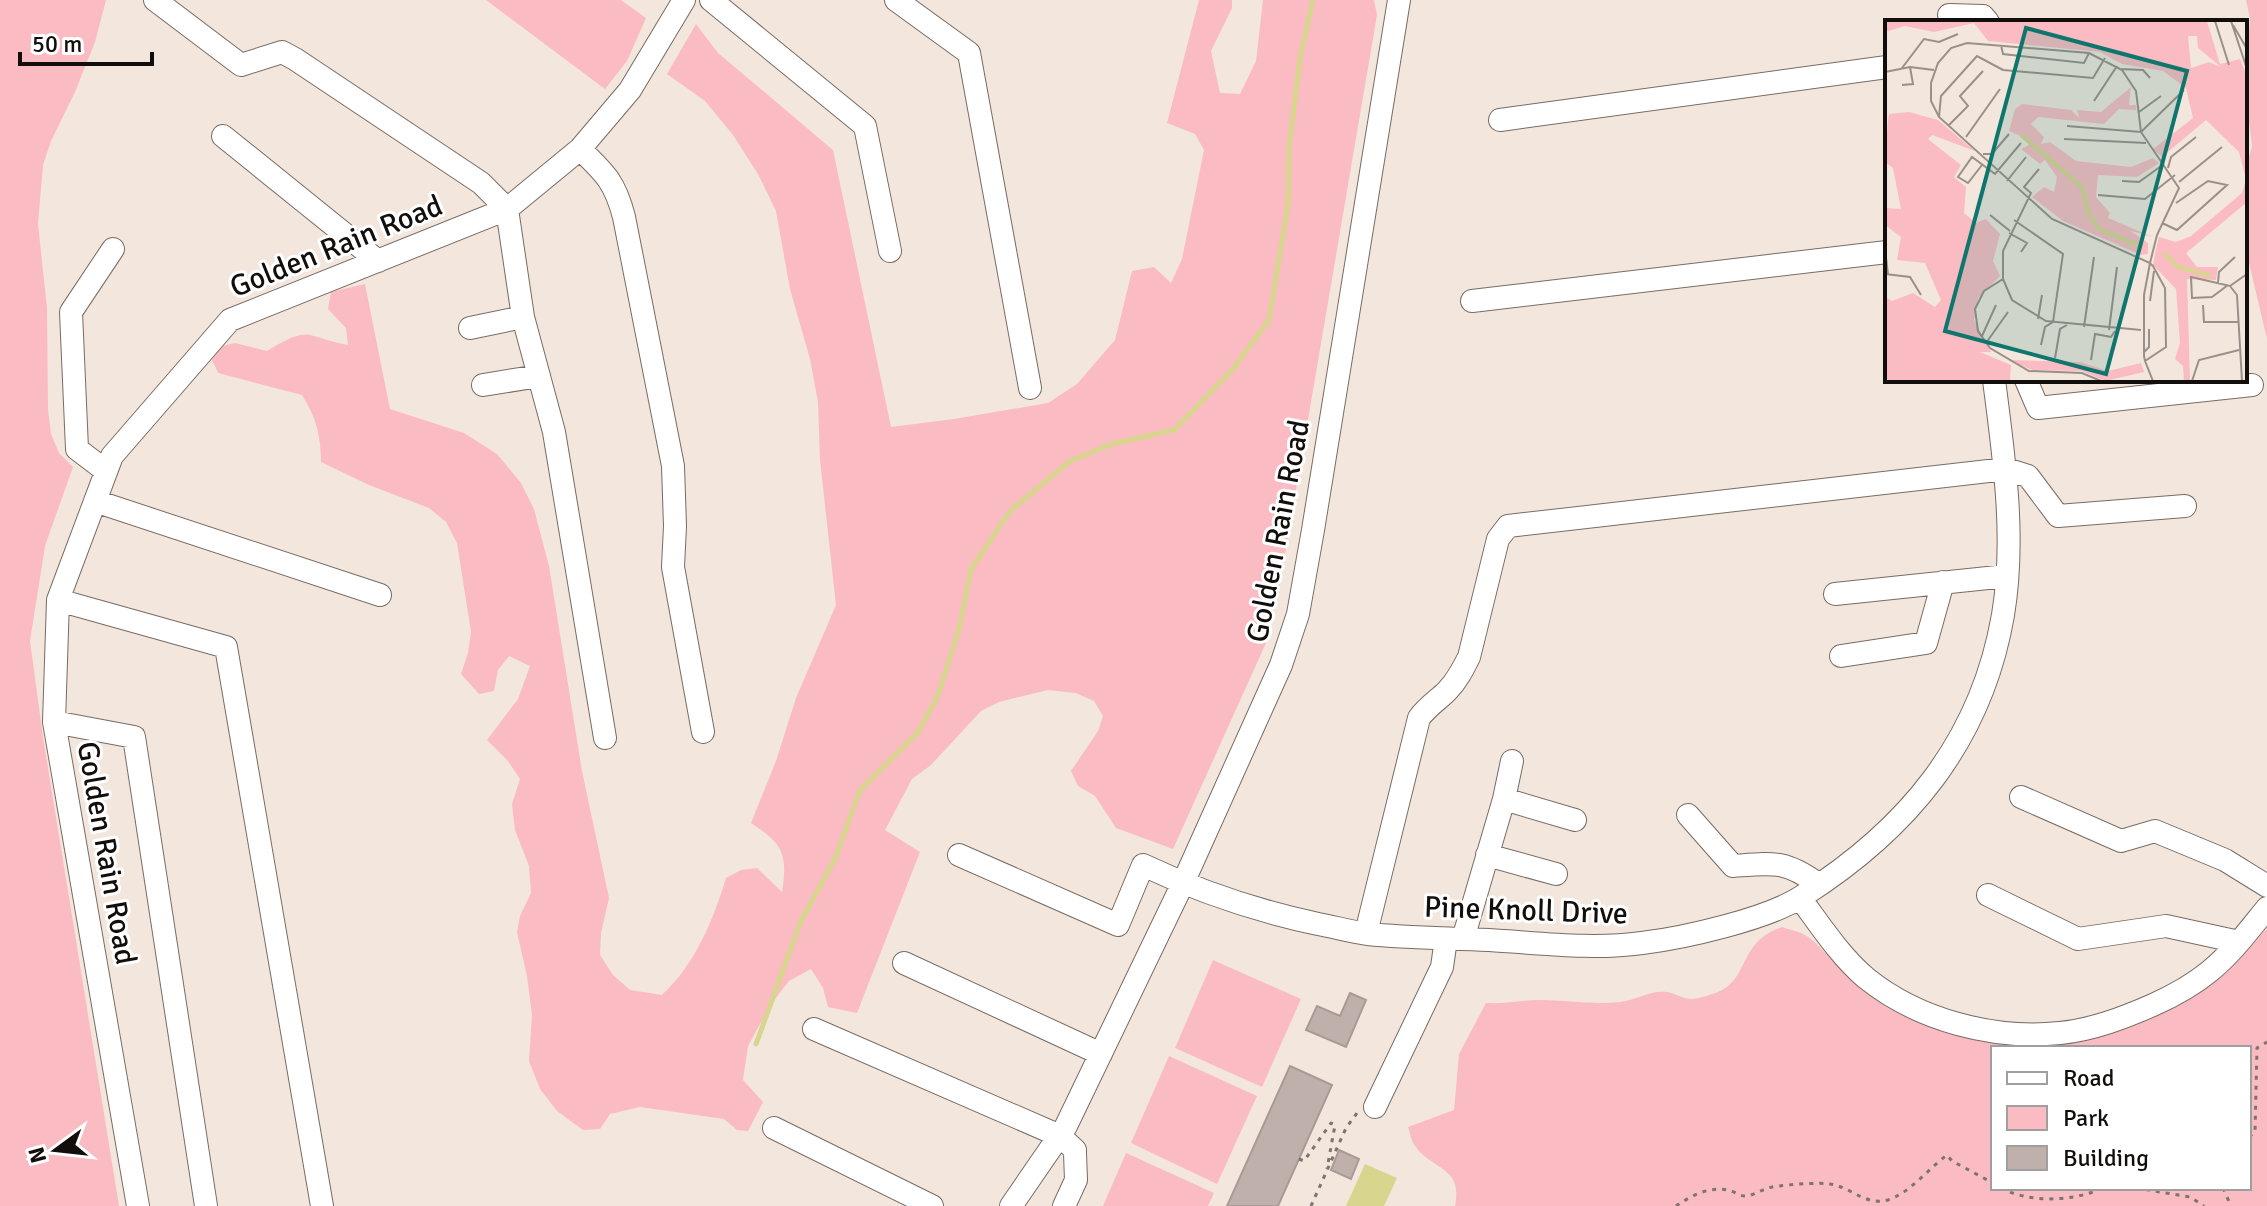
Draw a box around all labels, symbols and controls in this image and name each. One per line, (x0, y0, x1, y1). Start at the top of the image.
scale bar (20, 16, 152, 66)
inset map (1885, 20, 2247, 382)
text: 50 m (32, 29, 82, 59)
street label: Golden Rain Road (225, 187, 448, 306)
street label: Golden Rain Road (1239, 417, 1318, 645)
street label: Golden Rain Road (69, 739, 144, 967)
street label: Pine Knoll Drive (1423, 888, 1629, 933)
legend (1991, 1046, 2251, 1190)
text: Road (2063, 1063, 2114, 1093)
text: Park (2063, 1103, 2109, 1133)
north arrow (16, 1110, 96, 1190)
text: Building (2063, 1143, 2149, 1173)
text: N (22, 1144, 52, 1166)

